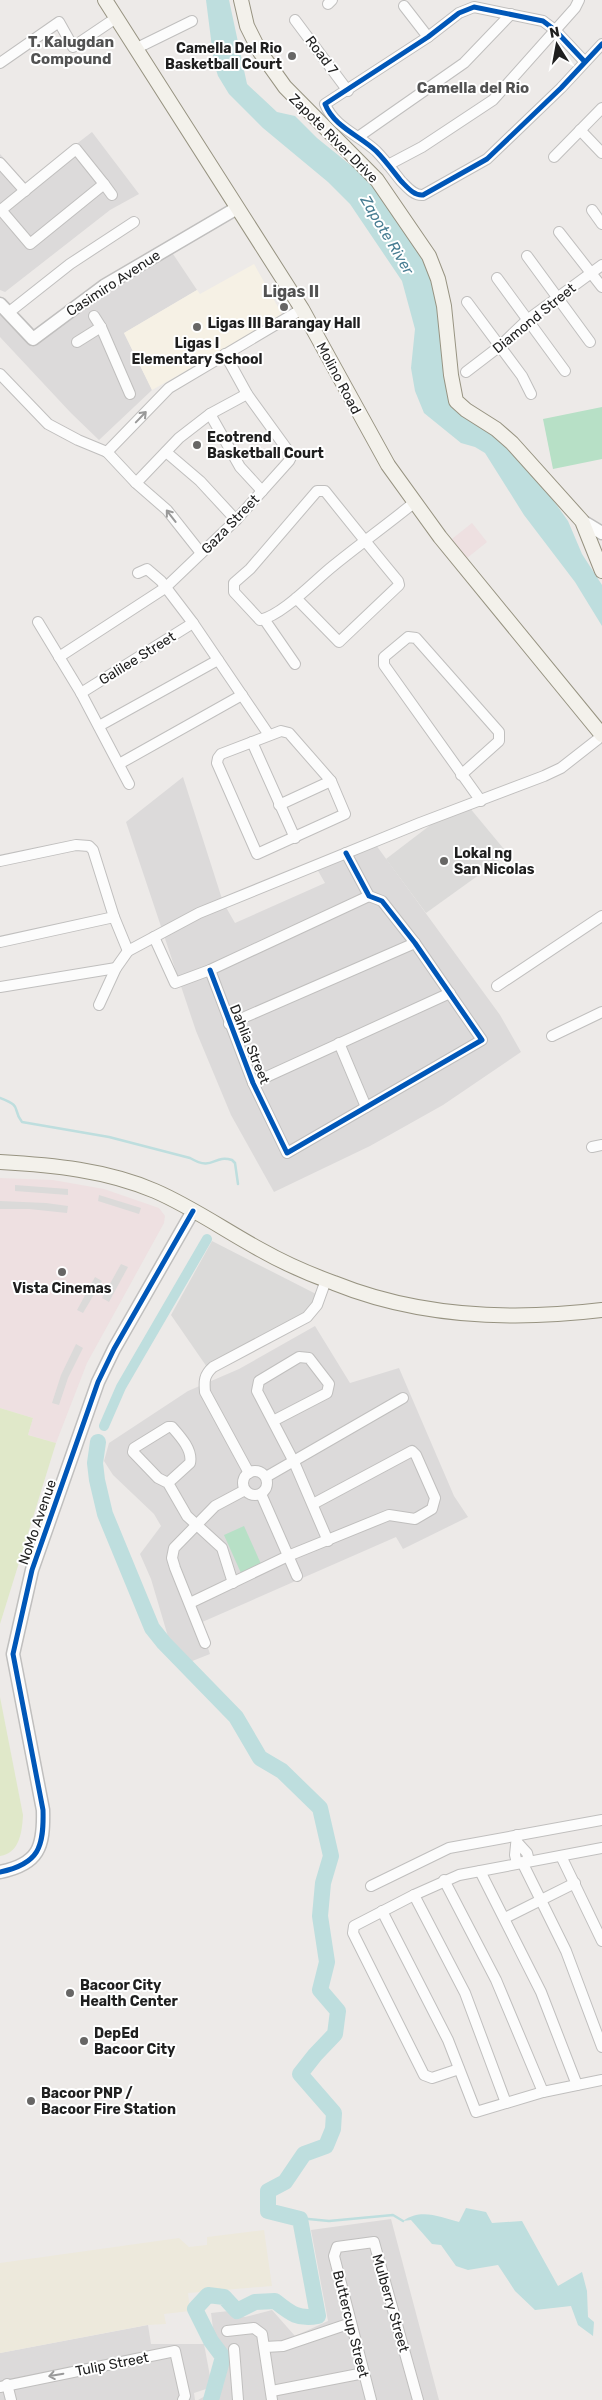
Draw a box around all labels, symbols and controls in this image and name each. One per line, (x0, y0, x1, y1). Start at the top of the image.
north arrow (532, 20, 582, 70)
text: N (548, 23, 561, 42)
district label: T. Kalugdan Compound (28, 33, 114, 68)
street label: Road 7 (302, 33, 342, 78)
place label: Camella Del Rio Basketball Court (165, 40, 282, 73)
marker: Camella Del Rio Basketball Court (286, 50, 298, 62)
district label: Camella del Rio (417, 79, 529, 97)
street label: Zapote River Drive (285, 90, 382, 187)
water label: Zapote River (356, 192, 418, 279)
street label: Casimiro Avenue (63, 247, 164, 320)
street label: Diamond Street (489, 279, 580, 357)
district label: Ligas II (263, 282, 319, 301)
marker: Ligas III Barangay Hall (278, 301, 290, 313)
place label: Ligas III Barangay Hall (207, 315, 361, 332)
marker: Ligas I Elementary School (191, 321, 203, 333)
place label: Ligas I Elementary School (131, 335, 263, 368)
street label: Molino Road (312, 339, 365, 417)
one-way arrow (135, 411, 147, 423)
place label: Ecotrend Basketball Court (207, 429, 324, 462)
marker: Ecotrend Basketball Court (191, 439, 203, 451)
street label: Gaza Street (198, 491, 263, 558)
one-way arrow (165, 510, 176, 523)
street label: Galilee Street (96, 628, 179, 689)
place label: Lokal ng San Nicolas (454, 845, 535, 878)
marker: Lokal ng San Nicolas (438, 855, 450, 867)
street label: Dahlia Street (226, 1002, 273, 1087)
marker: Vista Cinemas (56, 1266, 68, 1278)
place label: Vista Cinemas (12, 1280, 112, 1297)
street label: NoMo Avenue (15, 1477, 60, 1567)
place label: Bacoor City Health Center (80, 1977, 179, 2010)
marker: Bacoor City Health Center (64, 1987, 76, 1999)
place label: DepEd Bacoor City (94, 2025, 176, 2058)
marker: DepEd Bacoor City (78, 2035, 90, 2047)
place label: Bacoor PNP / Bacoor Fire Station (41, 2085, 176, 2118)
marker: Bacoor PNP / Bacoor Fire Station (25, 2095, 37, 2107)
street label: Mulberry Street (368, 2252, 413, 2355)
street label: Buttercup Street (329, 2269, 372, 2380)
street label: Tulip Street (74, 2349, 151, 2380)
one-way arrow (49, 2370, 65, 2380)

